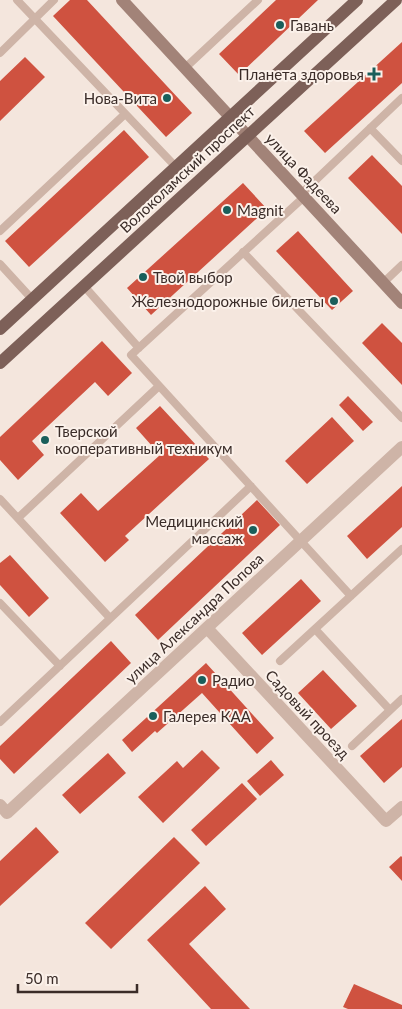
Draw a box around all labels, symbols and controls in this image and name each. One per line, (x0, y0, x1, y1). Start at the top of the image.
place label: Гавань (290, 16, 334, 34)
marker: Гавань (274, 19, 286, 31)
place label: Планета здоровья (239, 65, 364, 83)
marker: Планета здоровья (368, 68, 380, 80)
place label: Нова-Вита (84, 89, 157, 107)
marker: Нова-Вита (161, 92, 173, 104)
street label: Волоколамский проспект (116, 101, 259, 236)
street label: улица Фадеева (262, 129, 346, 217)
place label: Magnit (237, 201, 284, 219)
marker: Magnit (221, 204, 233, 216)
place label: Твой выбор (153, 268, 233, 286)
marker: Твой выбор (137, 271, 149, 283)
place label: Железнодорожные билеты (132, 292, 324, 310)
marker: Железнодорожные билеты (328, 295, 340, 307)
place label: Тверской кооперативный техникум (55, 422, 233, 457)
marker: Тверской кооперативный техникум (39, 434, 51, 446)
place label: Медицинский массаж (145, 512, 243, 547)
marker: Медицинский массаж (247, 524, 259, 536)
street label: улица Александра Попова (121, 549, 267, 687)
street label: Садовый проезд (262, 666, 354, 762)
place label: Радио (212, 671, 255, 689)
marker: Радио (196, 674, 208, 686)
place label: Галерея КАА (163, 707, 252, 725)
marker: Галерея КАА (147, 710, 159, 722)
scale bar (18, 962, 136, 994)
text: 50 m (25, 969, 59, 987)

